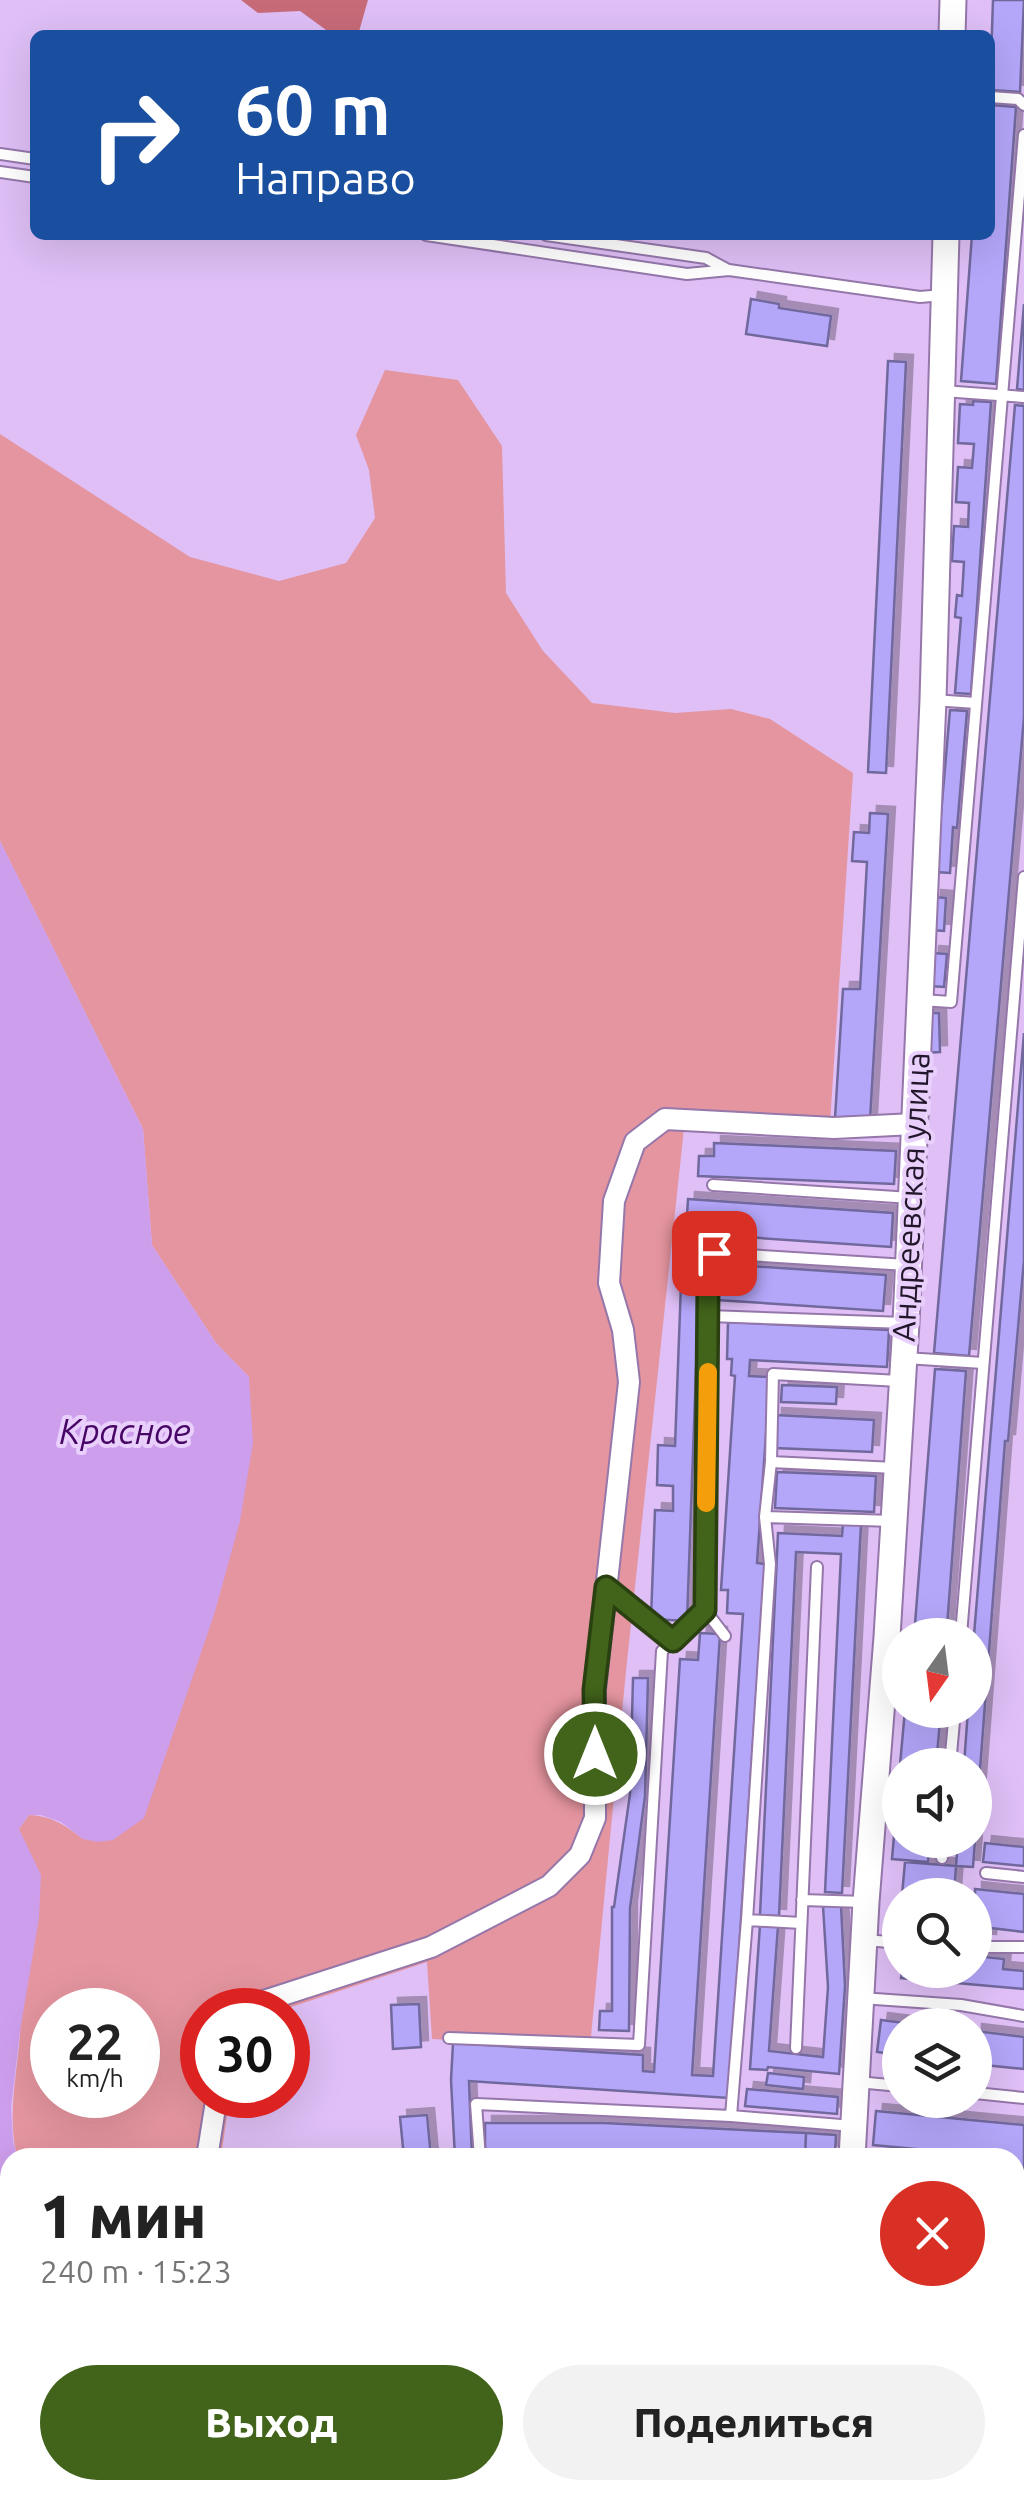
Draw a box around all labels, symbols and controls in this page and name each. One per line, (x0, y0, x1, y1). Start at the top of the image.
icon: right (70, 70, 200, 200)
text: 60 m (235, 70, 391, 148)
text: Направо (235, 152, 416, 203)
street label: Андреевская улица (884, 1051, 936, 1343)
pin (672, 1211, 757, 1296)
icon: arrive (687, 1226, 742, 1281)
water label: Красное (59, 1411, 191, 1451)
north arrow (882, 1618, 992, 1728)
map controls (882, 1618, 992, 2118)
position arrow (543, 1702, 647, 1806)
button: sound (882, 1748, 992, 1858)
button: search (882, 1878, 992, 1988)
speed limit sign: 30 (180, 1988, 310, 2118)
button: layers (882, 2008, 992, 2118)
text: 22 (67, 2013, 123, 2069)
text: km/h (66, 2064, 124, 2092)
button: close (880, 2181, 985, 2286)
text: 1 мин (40, 2182, 207, 2249)
text: 240 m · 15:23 (40, 2253, 232, 2289)
button: Выход (40, 2365, 503, 2480)
button: Поделиться (523, 2365, 985, 2480)

